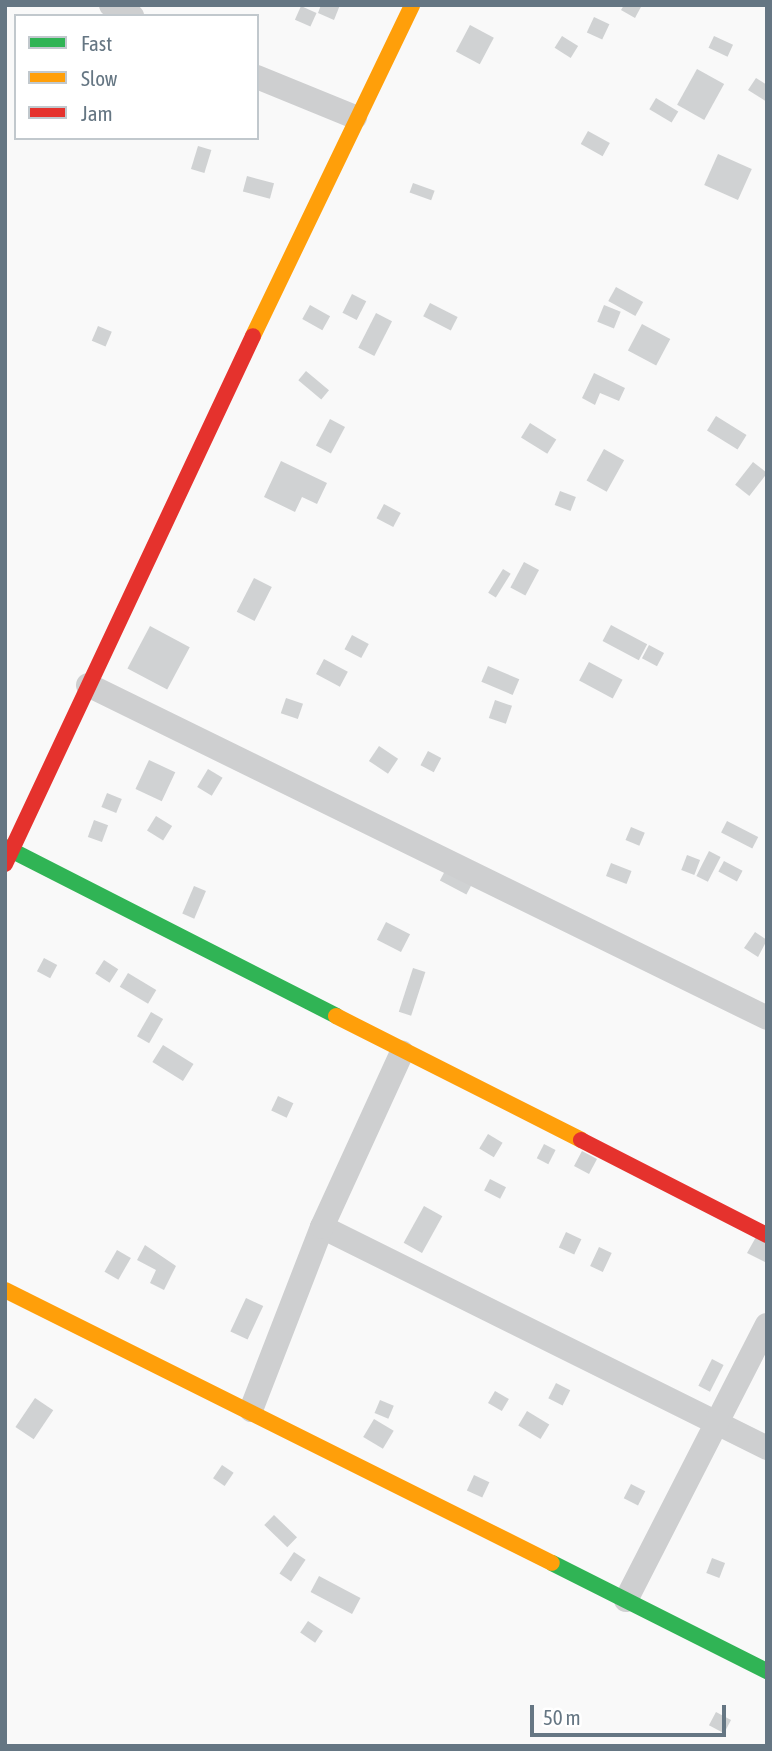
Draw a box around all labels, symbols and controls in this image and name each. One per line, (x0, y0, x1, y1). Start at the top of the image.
legend (14, 14, 259, 140)
text: Fast (81, 31, 112, 55)
text: Slow (81, 66, 117, 90)
text: Jam (81, 101, 113, 125)
scale bar (534, 1692, 730, 1736)
text: 50 m (543, 1705, 581, 1729)

